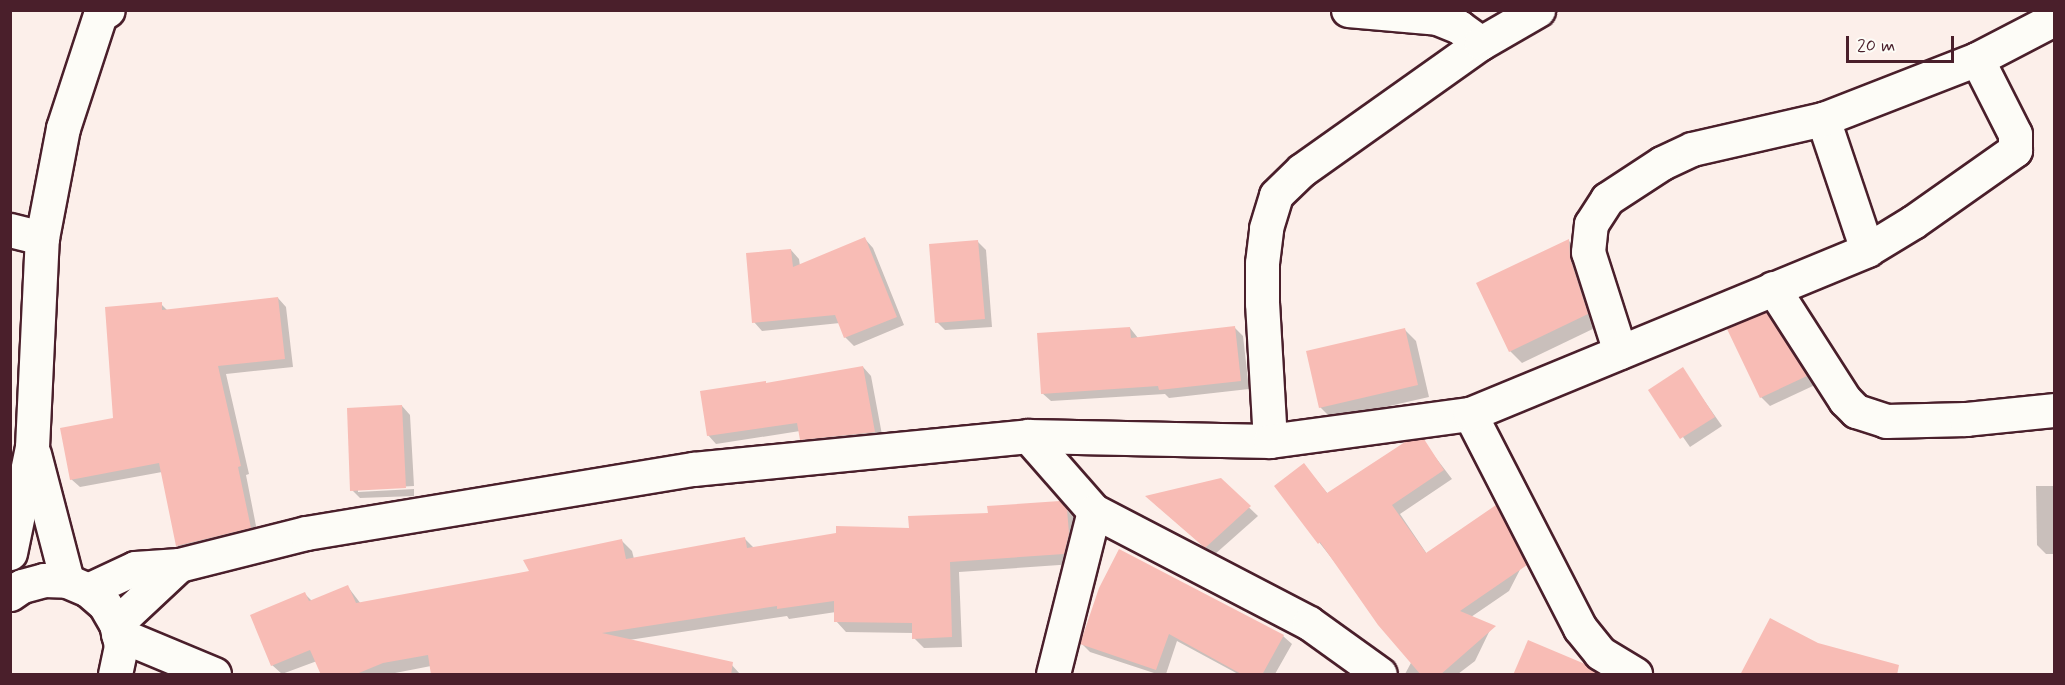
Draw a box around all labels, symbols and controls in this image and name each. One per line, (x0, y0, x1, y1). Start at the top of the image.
scale bar (1849, 24, 1957, 62)
text: 20 m (1857, 34, 1895, 58)

